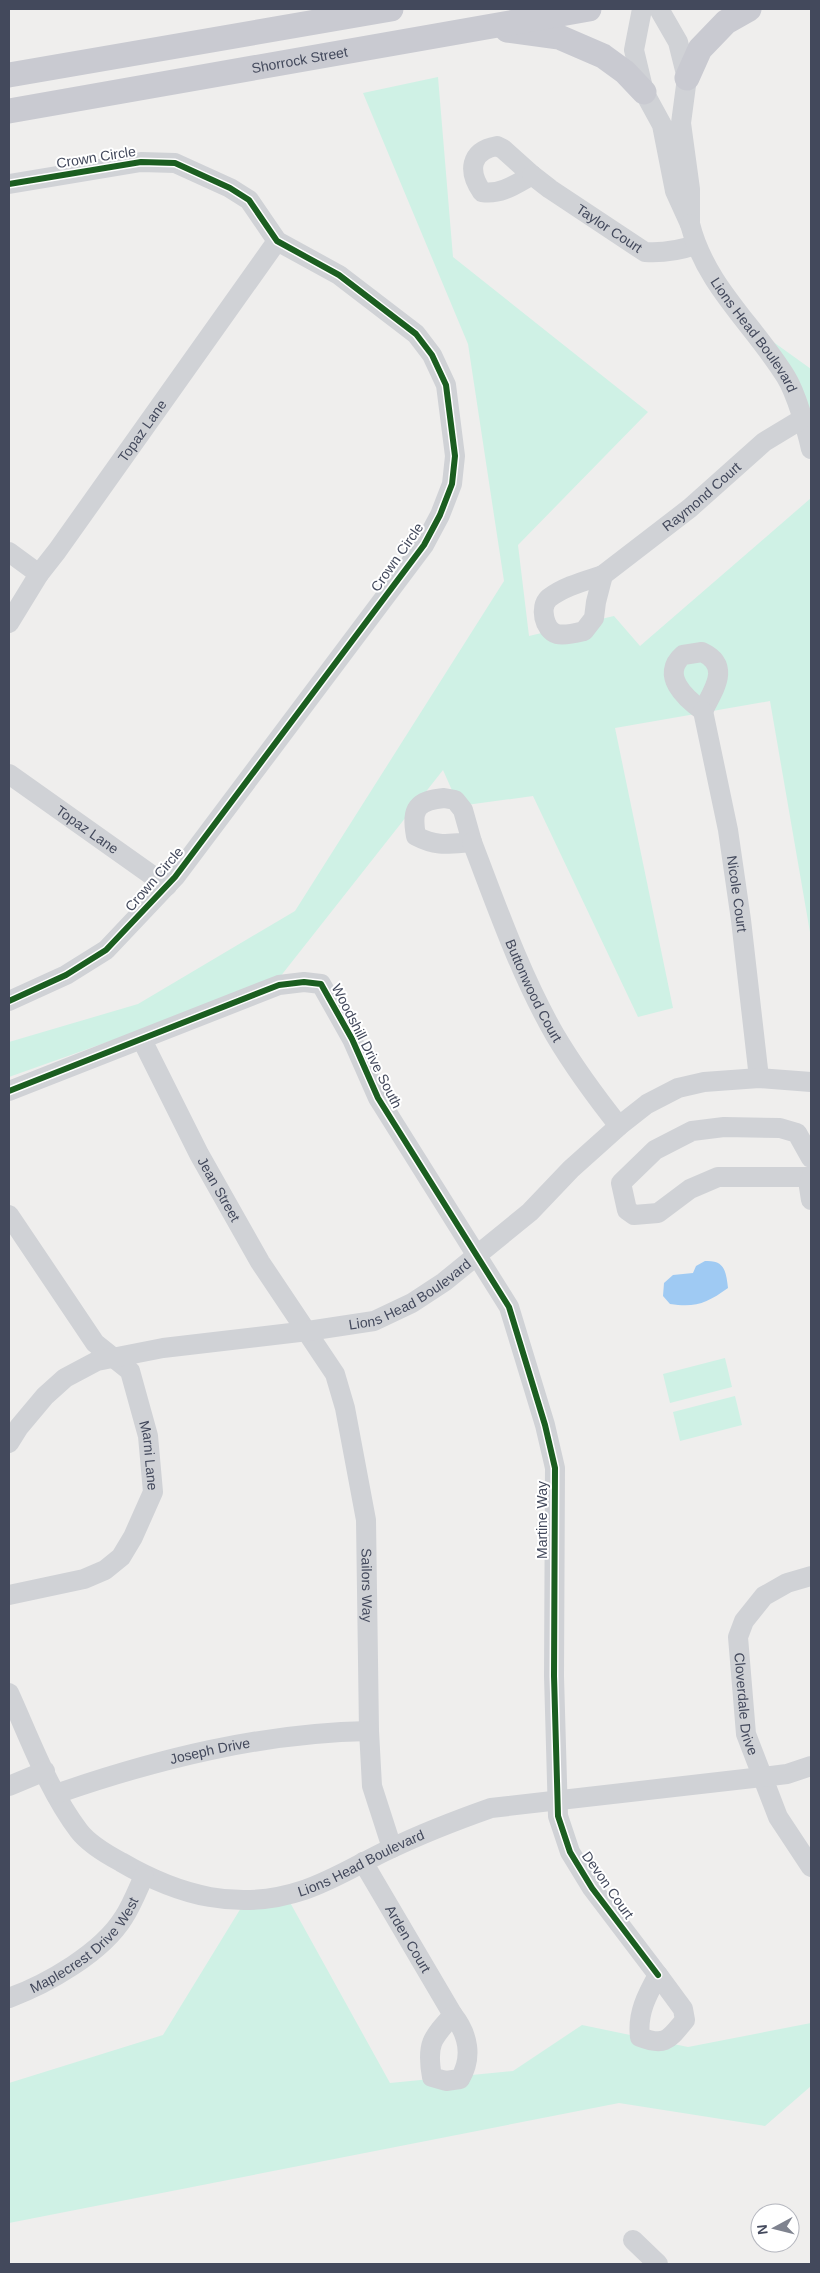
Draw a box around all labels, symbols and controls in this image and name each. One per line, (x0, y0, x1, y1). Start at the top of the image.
street label: Shorrock Street (250, 44, 349, 76)
street label: Crown Circle (55, 143, 137, 171)
street label: Taylor Court (573, 201, 645, 256)
street label: Lions Head Boulevard (707, 274, 800, 395)
street label: Topaz Lane (115, 396, 170, 465)
street label: Raymond Court (659, 459, 744, 534)
street label: Crown Circle (367, 519, 427, 594)
street label: Topaz Lane (53, 802, 122, 857)
street label: Crown Circle (122, 843, 186, 914)
street label: Nicole Court (724, 854, 750, 933)
street label: Buttonwood Court (502, 937, 565, 1045)
street label: Woodshill Drive South (329, 981, 405, 1111)
street label: Jean Street (194, 1154, 244, 1225)
street label: Lions Head Boulevard (348, 1255, 474, 1333)
street label: Marni Lane (136, 1419, 161, 1491)
street label: Martine Way (534, 1481, 550, 1559)
street label: Sailors Way (358, 1548, 375, 1623)
street label: Cloverdale Drive (731, 1652, 761, 1758)
street label: Joseph Drive (168, 1735, 252, 1767)
street label: Lions Head Boulevard (296, 1827, 426, 1899)
street label: Devon Court (579, 1848, 637, 1922)
street label: Maplecrest Drive West (27, 1895, 142, 1996)
street label: Arden Court (382, 1902, 434, 1975)
north arrow (750, 2203, 800, 2253)
text: N (754, 2224, 771, 2236)

